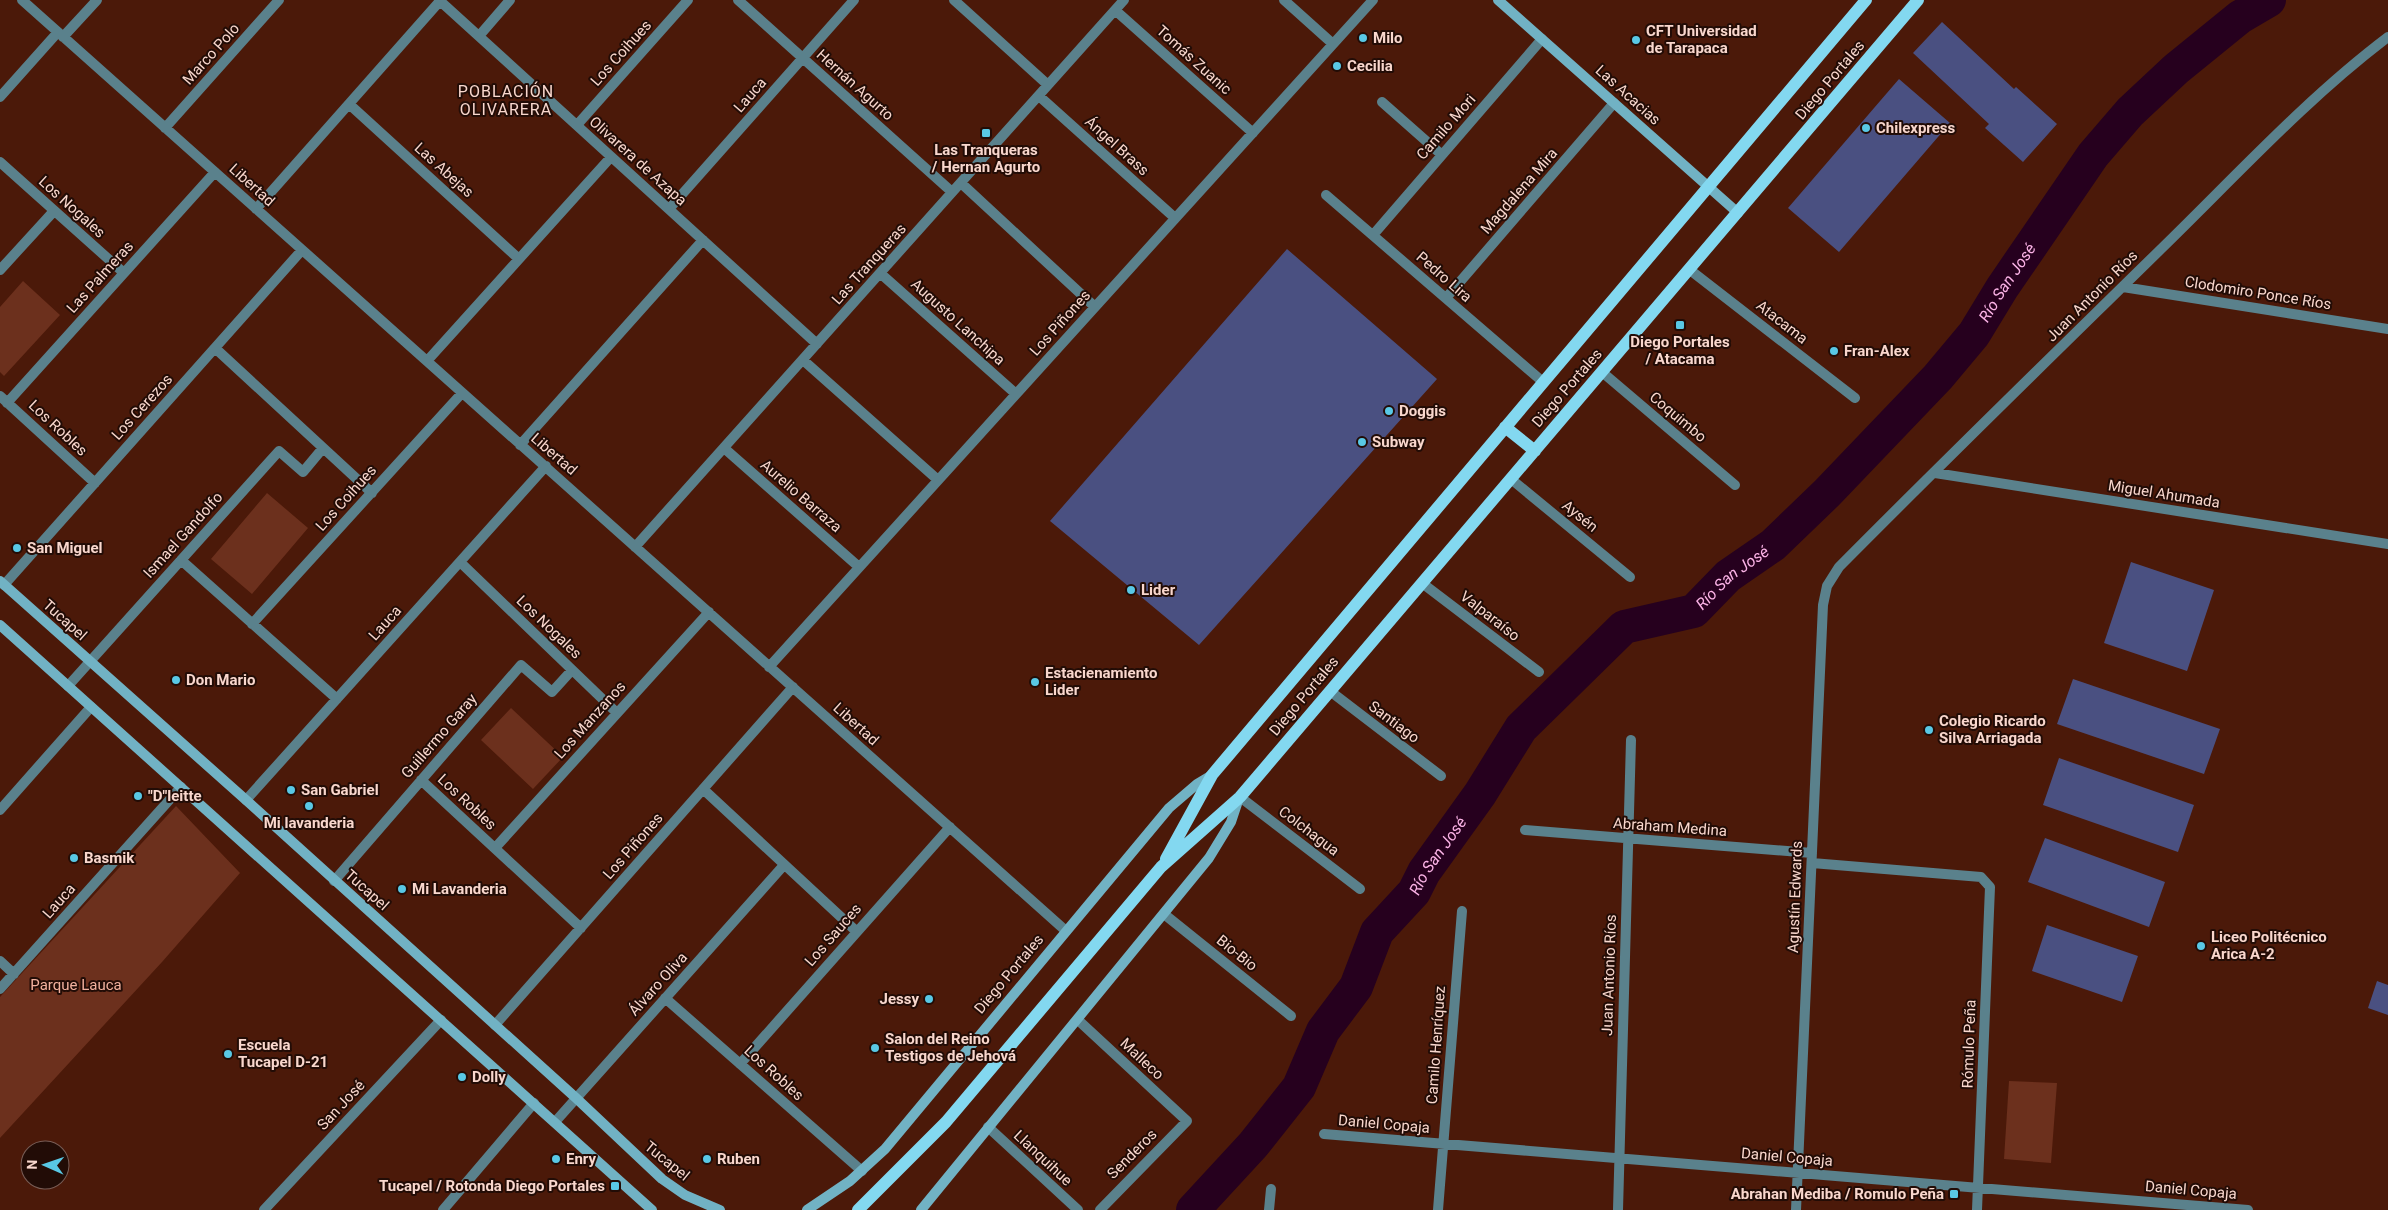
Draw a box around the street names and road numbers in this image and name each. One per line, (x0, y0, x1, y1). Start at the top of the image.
street label: Los Coihues (587, 16, 655, 90)
street label: Marco Polo (179, 20, 243, 88)
street label: Tomás Zuanic (1153, 22, 1235, 98)
street label: Diego Portales (1792, 37, 1868, 123)
street label: Hernán Agurto (813, 46, 897, 124)
street label: Las Acacias (1592, 61, 1664, 129)
street label: Lauca (730, 74, 770, 116)
street label: Camilo Mori (1413, 91, 1479, 163)
street label: Olivarera de Azapa (586, 113, 690, 209)
street label: Ángel Brass (1081, 113, 1153, 179)
street label: Las Abejas (411, 139, 477, 201)
street label: Magdalena Mira (1477, 144, 1561, 238)
street label: Libertad (226, 160, 278, 210)
street label: Los Nogales (35, 172, 109, 242)
street label: Las Tranqueras (828, 220, 910, 308)
street label: Las Palmeras (63, 237, 137, 317)
street label: Juan Antonio Ríos (2043, 247, 2141, 345)
street label: Pedro Lira (1413, 248, 1475, 306)
street label: Clodomiro Ponce Ríos (2184, 273, 2332, 313)
street label: Augusto Lanchipa (907, 275, 1009, 369)
street label: Los Piñones (1026, 286, 1094, 360)
street label: Atacama (1753, 296, 1811, 348)
street label: Diego Portales (1528, 345, 1606, 431)
street label: Los Cerezos (108, 370, 176, 444)
street label: Coquimbo (1646, 388, 1710, 446)
street label: Los Robles (25, 396, 91, 460)
street label: Libertad (527, 429, 581, 479)
street label: Aurelio Barraza (757, 456, 845, 536)
street label: Los Coihues (312, 461, 380, 535)
street label: Miguel Ahumada (2107, 476, 2221, 512)
street label: Ismael Gandolfo (140, 488, 226, 582)
street label: Aysén (1559, 496, 1601, 536)
street label: Valparaíso (1457, 587, 1523, 645)
street label: Los Nogales (513, 592, 585, 662)
street label: Tucapel (39, 596, 91, 644)
street label: Lauca (365, 602, 405, 644)
street label: Diego Portales (1266, 653, 1342, 739)
street label: Los Manzanos (551, 678, 629, 762)
street label: Guillermo Garay (397, 690, 481, 782)
street label: Santiago (1365, 697, 1423, 747)
street label: Libertad (830, 699, 882, 749)
street label: Los Robles (434, 770, 500, 834)
street label: Colchagua (1275, 802, 1343, 860)
street label: Los Piñones (599, 809, 667, 883)
street label: Abraham Medina (1612, 814, 1728, 840)
street label: Agustín Edwards (1784, 841, 1806, 953)
street label: Tucapel (341, 866, 393, 914)
street label: Lauca (39, 880, 79, 922)
street label: Los Sauces (801, 900, 865, 970)
street label: Juan Antonio Ríos (1598, 914, 1620, 1036)
street label: Diego Portales (971, 931, 1047, 1017)
street label: Bio-Bio (1213, 931, 1261, 975)
street label: Álvaro Oliva (625, 949, 691, 1019)
street label: Camilo Henríquez (1423, 985, 1449, 1105)
street label: Rómulo Peña (1958, 999, 1980, 1089)
street label: Malleco (1117, 1034, 1167, 1084)
street label: Los Robles (741, 1042, 807, 1104)
street label: San José (313, 1076, 369, 1134)
street label: Daniel Copaja (1337, 1111, 1431, 1137)
street label: Senderos (1103, 1125, 1161, 1183)
street label: Llanquihue (1010, 1126, 1076, 1190)
street label: Tucapel (641, 1137, 693, 1185)
street label: Daniel Copaja (1740, 1144, 1834, 1170)
street label: Daniel Copaja (2144, 1177, 2238, 1203)

